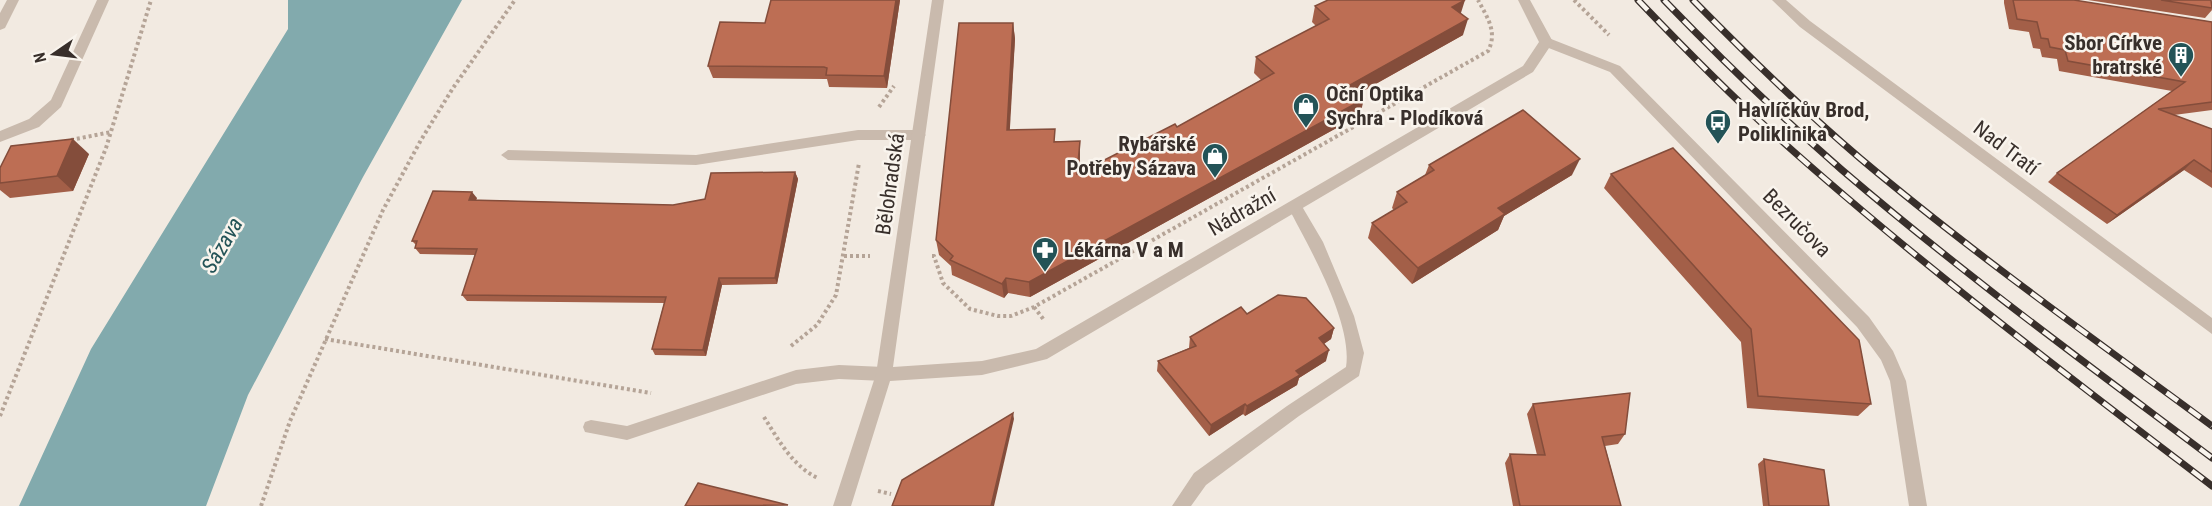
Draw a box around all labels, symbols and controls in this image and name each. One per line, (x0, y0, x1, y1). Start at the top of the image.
north arrow (24, 24, 84, 84)
place label: Sbor Církve bratrské (2064, 31, 2162, 79)
building icon: Sbor Církve bratrské (2166, 40, 2196, 78)
text: N (30, 50, 50, 65)
place label: Oční Optika Sychra - Plodíková (1326, 82, 1484, 130)
shop icon: Oční Optika Sychra - Plodíková (1291, 91, 1321, 129)
place label: Havlíčkův Brod, Poliklinika (1738, 98, 1870, 146)
bus stop icon: Havlíčkův Brod, Poliklinika (1703, 107, 1733, 145)
street label: Nad Tratí (1969, 116, 2044, 181)
street label: Bělohradská (871, 132, 909, 236)
place label: Rybářské Potřeby Sázava (1066, 132, 1196, 180)
shop icon: Rybářské Potřeby Sázava (1200, 141, 1230, 179)
street label: Nádražní (1204, 183, 1281, 241)
street label: Bezručova (1758, 184, 1836, 262)
water label: Sázava (196, 213, 248, 277)
pharmacy icon: Lékárna V a M (1030, 235, 1060, 273)
place label: Lékárna V a M (1064, 238, 1184, 262)

